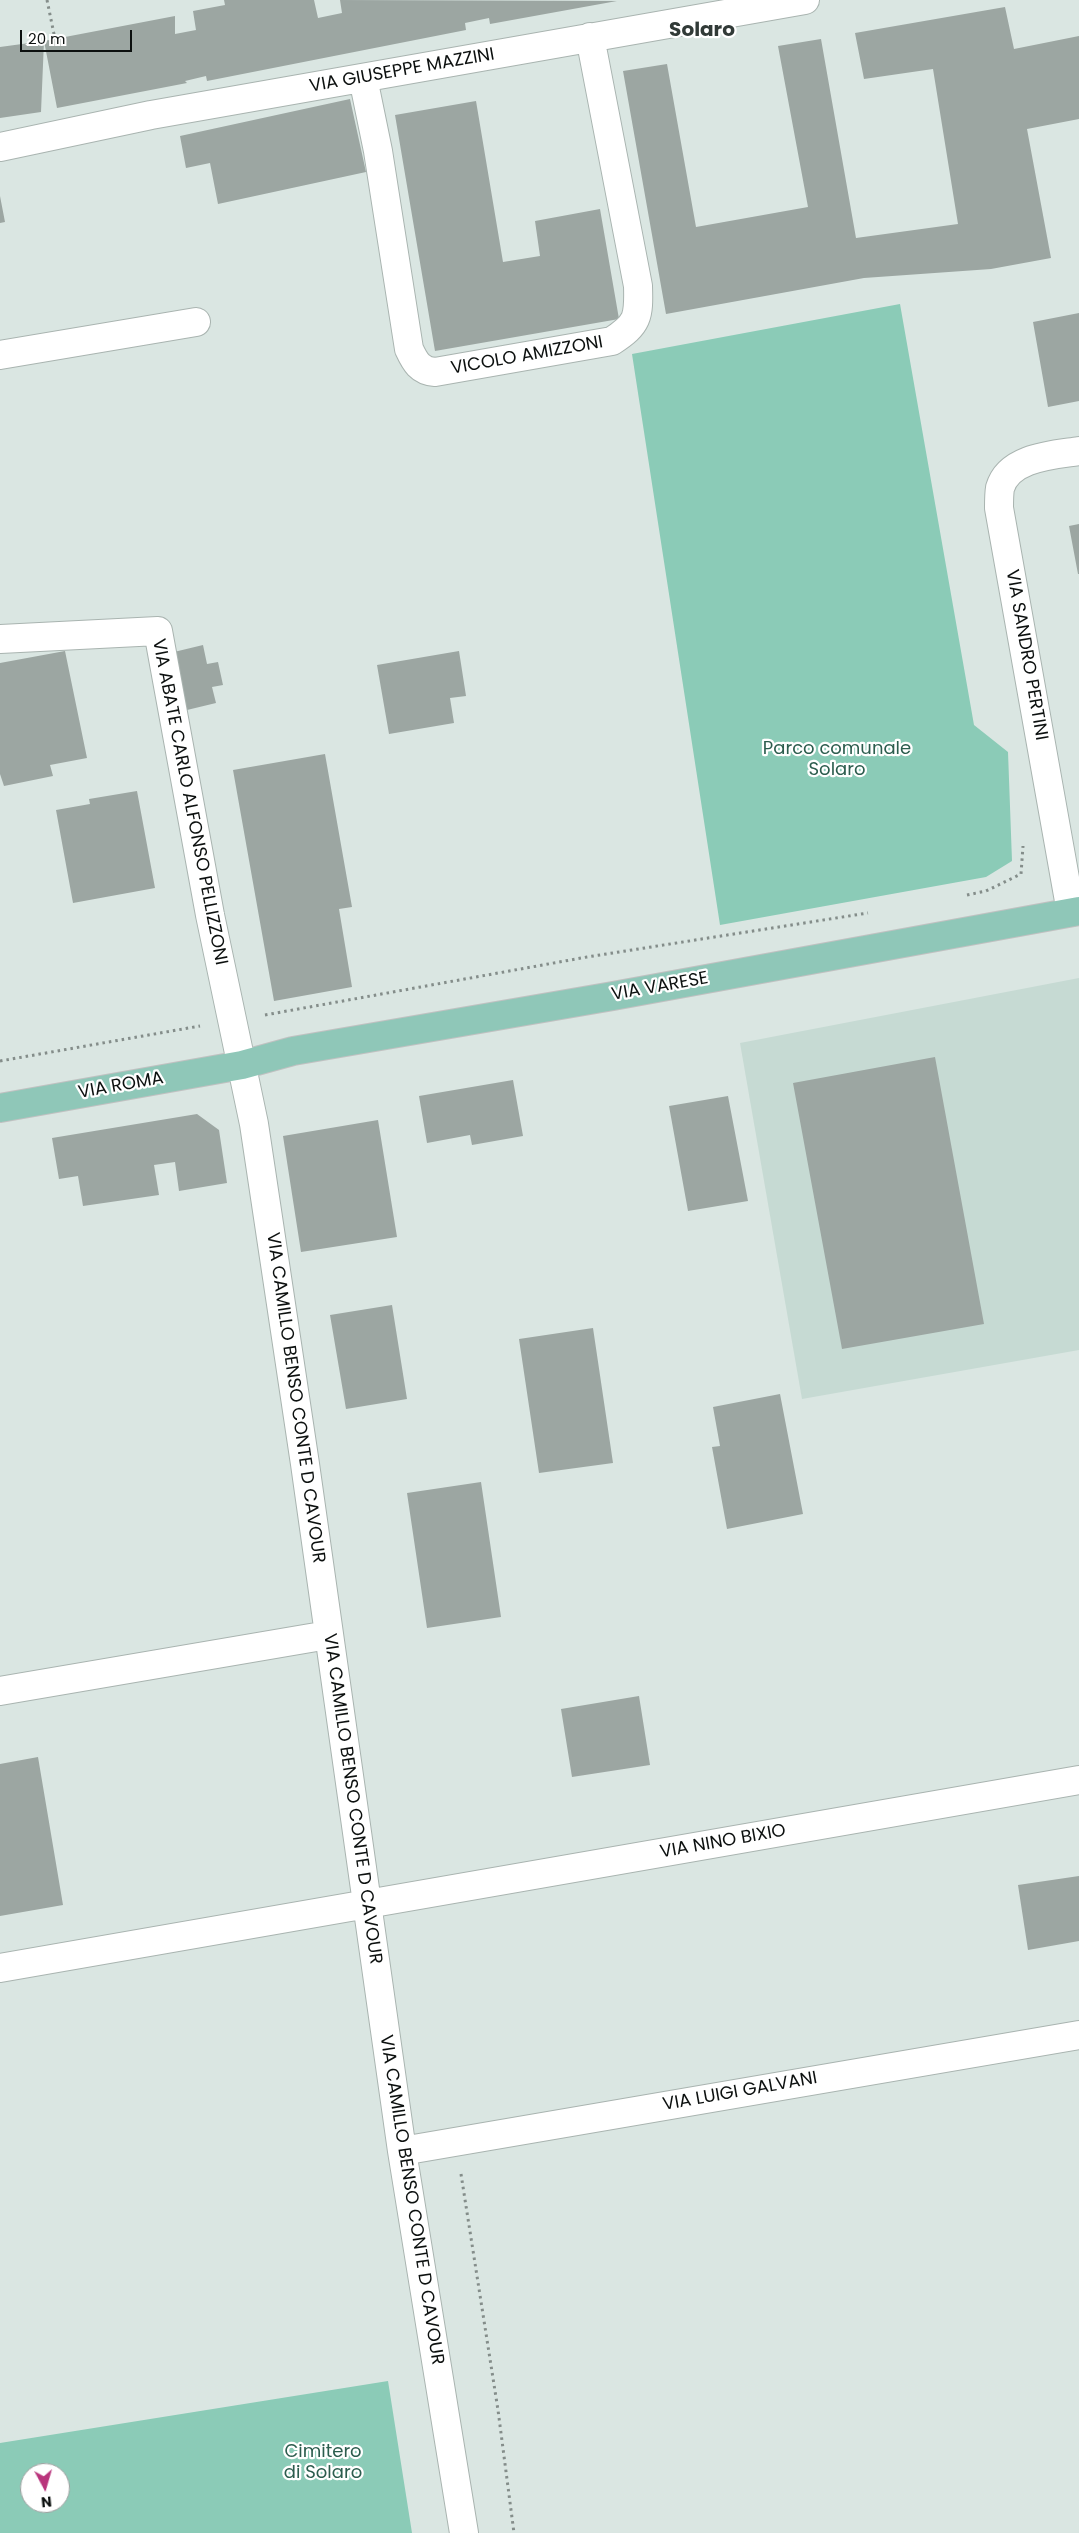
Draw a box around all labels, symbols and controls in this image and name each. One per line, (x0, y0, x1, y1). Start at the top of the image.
district label: Solaro (669, 19, 735, 43)
scale bar (22, 20, 135, 52)
text: 20 m (28, 28, 66, 49)
street label: VIA GIUSEPPE MAZZINI (308, 44, 496, 98)
street label: VICOLO AMIZZONI (449, 332, 605, 380)
street label: VIA SANDRO PERTINI (1000, 568, 1052, 742)
street label: VIA ABATE CARLO ALFONSO PELLIZZONI (147, 637, 231, 967)
park label: Parco comunale Solaro (763, 738, 911, 781)
street label: VIA VARESE (610, 968, 710, 1006)
street label: VIA ROMA (77, 1068, 165, 1104)
street label: VIA CAMILLO BENSO CONTE D CAVOUR (261, 1231, 329, 1565)
street label: VIA CAMILLO BENSO CONTE D CAVOUR (318, 1632, 386, 1966)
street label: VIA NINO BIXIO (658, 1820, 788, 1864)
street label: VIA CAMILLO BENSO CONTE D CAVOUR (374, 2033, 448, 2367)
street label: VIA LUIGI GALVANI (661, 2068, 819, 2116)
park label: Cimitero di Solaro (284, 2441, 362, 2484)
north arrow (20, 2463, 70, 2513)
text: N (40, 2491, 53, 2512)

